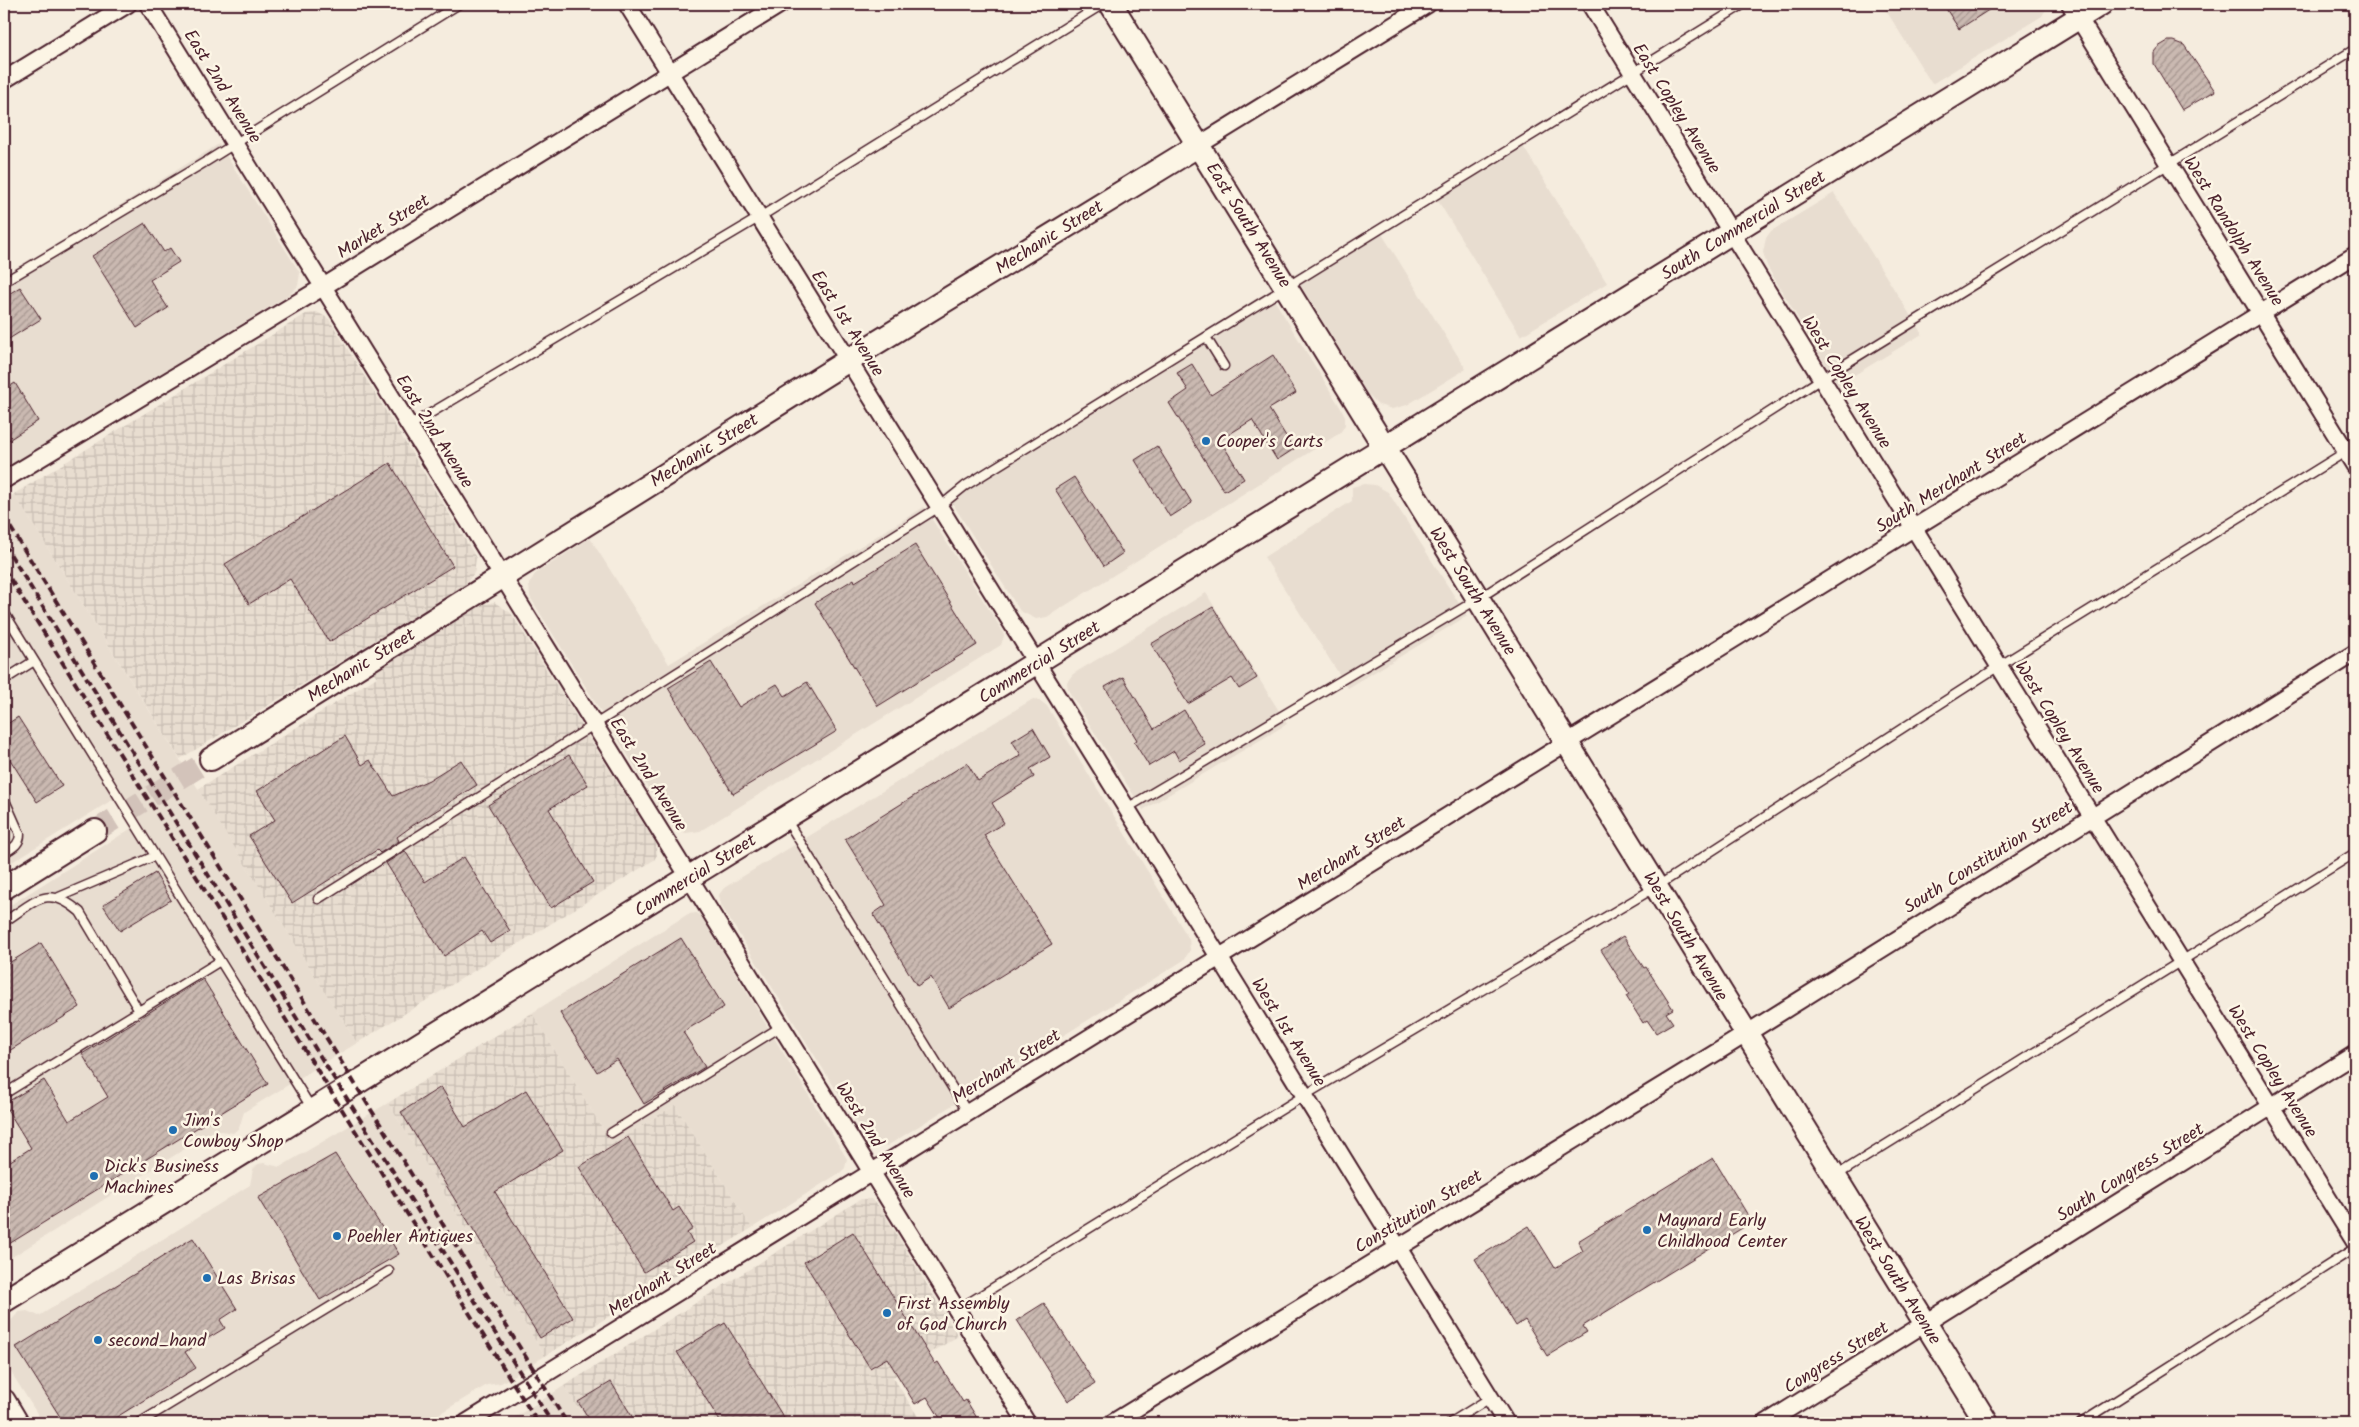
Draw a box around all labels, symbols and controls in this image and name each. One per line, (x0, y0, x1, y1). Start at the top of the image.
street label: East 2nd Avenue (175, 24, 268, 150)
street label: East Copley Avenue (1624, 38, 1728, 180)
street label: West Randolph Avenue (2175, 151, 2291, 313)
street label: East South Avenue (1197, 157, 1298, 295)
street label: South Commercial Street (1656, 163, 1833, 289)
street label: Market Street (332, 187, 437, 267)
street label: Mechanic Street (990, 193, 1111, 283)
street label: East 1st Avenue (802, 265, 891, 383)
street label: West Copley Avenue (1793, 310, 1898, 455)
street label: East 2nd Avenue (387, 369, 480, 495)
street label: Mechanic Street (645, 406, 766, 496)
street label: South Merchant Street (1870, 424, 2034, 542)
place label: Cooper's Carts (1216, 428, 1323, 457)
marker: Cooper's Carts (1200, 435, 1212, 447)
street label: West South Avenue (1420, 522, 1523, 662)
street label: Commercial Street (973, 613, 1108, 713)
street label: Mechanic Street (302, 621, 423, 711)
street label: West Copley Avenue (2006, 655, 2111, 800)
street label: East 2nd Avenue (601, 712, 694, 838)
street label: South Constitution Street (1898, 794, 2080, 922)
street label: Merchant Street (1292, 809, 1413, 899)
street label: Commercial Street (629, 826, 764, 926)
street label: West South Avenue (1634, 866, 1735, 1007)
street label: West 1st Avenue (1242, 972, 1333, 1093)
street label: West Copley Avenue (2219, 999, 2324, 1144)
street label: Merchant Street (947, 1022, 1068, 1112)
street label: West 2nd Avenue (827, 1077, 922, 1205)
place label: Jim's Cowboy Shop (183, 1107, 284, 1157)
street label: South Congress Street (2051, 1116, 2211, 1230)
marker: Jim's Cowboy Shop (167, 1124, 179, 1136)
place label: Dick's Business Machines (104, 1153, 219, 1203)
street label: Constitution Street (1349, 1162, 1489, 1262)
marker: Dick's Business Machines (88, 1170, 100, 1182)
place label: Maynard Early Childhood Center (1657, 1207, 1788, 1257)
street label: West South Avenue (1845, 1211, 1948, 1351)
place label: Poehler Antiques (347, 1223, 473, 1252)
marker: Maynard Early Childhood Center (1641, 1224, 1653, 1236)
marker: Poehler Antiques (331, 1230, 343, 1242)
street label: Merchant Street (603, 1235, 724, 1325)
place label: Las Brisas (217, 1265, 296, 1294)
marker: Las Brisas (201, 1272, 213, 1284)
place label: First Assembly of God Church (897, 1290, 1010, 1340)
marker: First Assembly of God Church (881, 1307, 893, 1319)
street label: Congress Street (1779, 1314, 1896, 1402)
place label: second_hand (108, 1327, 207, 1356)
marker: second_hand (92, 1334, 104, 1346)

